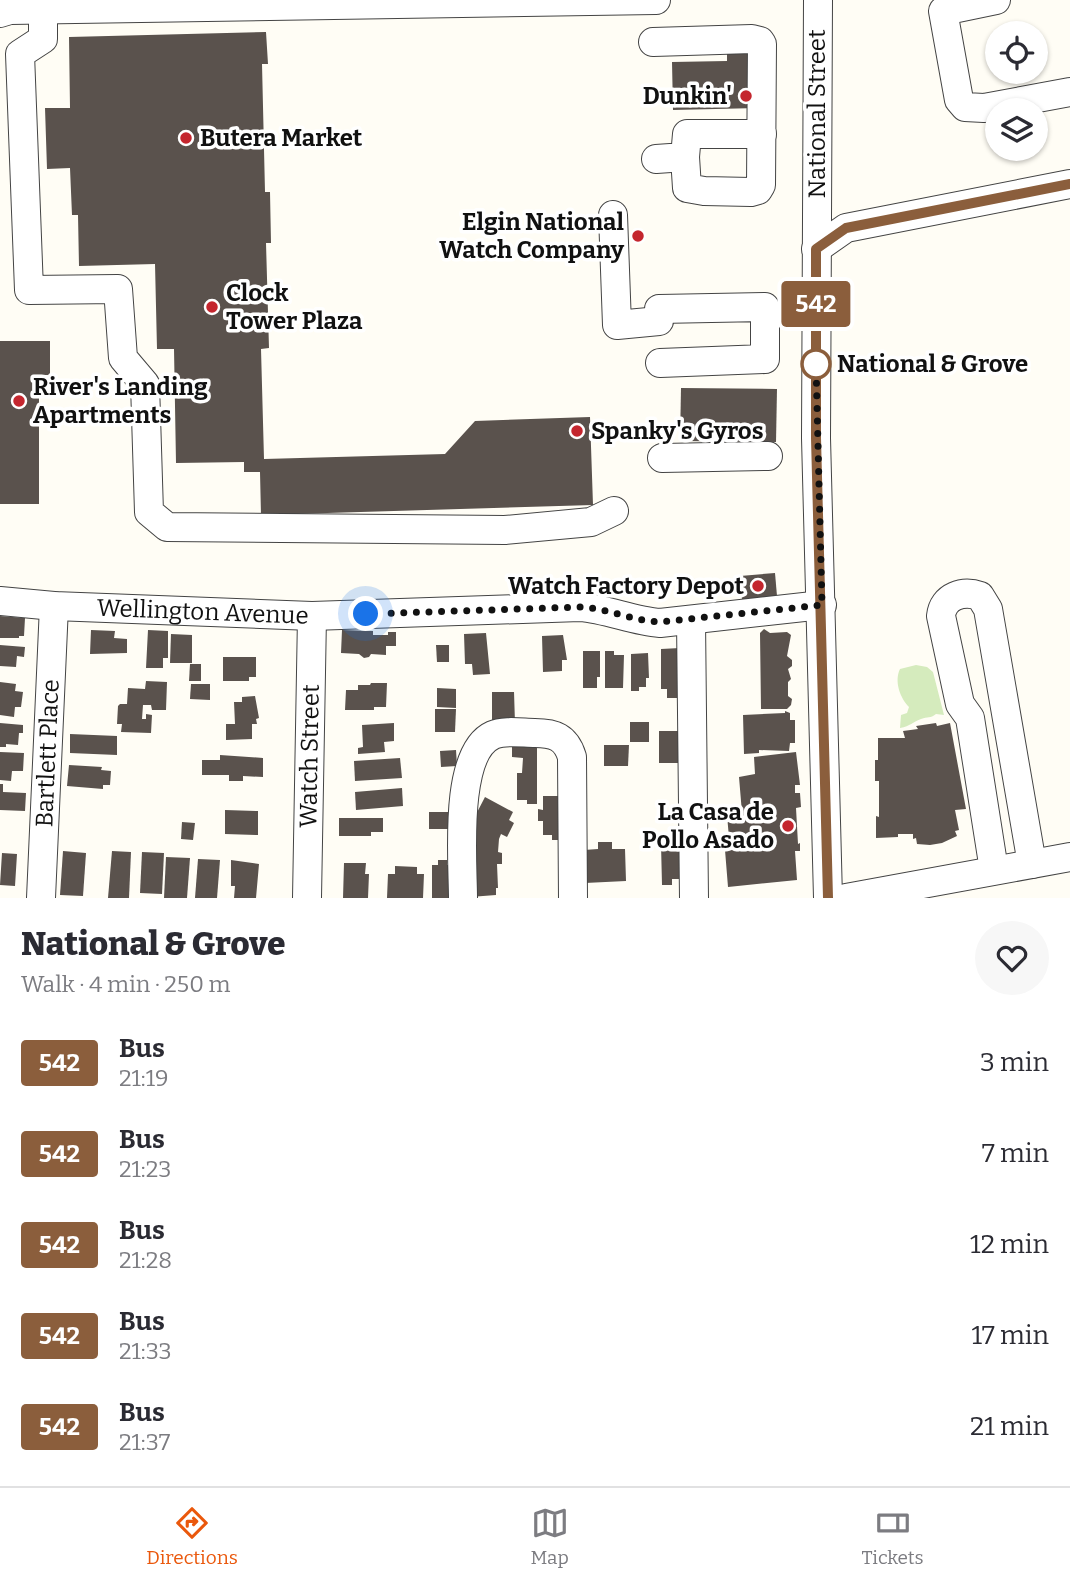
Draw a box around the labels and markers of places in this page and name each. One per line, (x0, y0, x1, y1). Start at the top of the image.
place label: Dunkin' (643, 82, 732, 110)
marker: Dunkin' (738, 88, 754, 104)
place label: Butera Market (200, 124, 363, 152)
marker: Butera Market (178, 130, 194, 146)
place label: Elgin National Watch Company (439, 208, 625, 264)
marker: Elgin National Watch Company (630, 228, 646, 244)
place label: Clock Tower Plaza (226, 279, 363, 335)
marker: Clock Tower Plaza (204, 299, 220, 315)
marker: National & Grove (801, 349, 831, 379)
place label: National & Grove (837, 350, 1028, 378)
place label: River's Landing Apartments (33, 373, 208, 429)
marker: River's Landing Apartments (11, 393, 27, 409)
place label: Spanky's Gyros (591, 417, 764, 445)
marker: Spanky's Gyros (569, 423, 585, 439)
place label: Watch Factory Depot (508, 572, 745, 600)
marker: Watch Factory Depot (750, 578, 766, 594)
place label: La Casa de Pollo Asado (642, 798, 774, 854)
marker: La Casa de Pollo Asado (780, 818, 796, 834)

